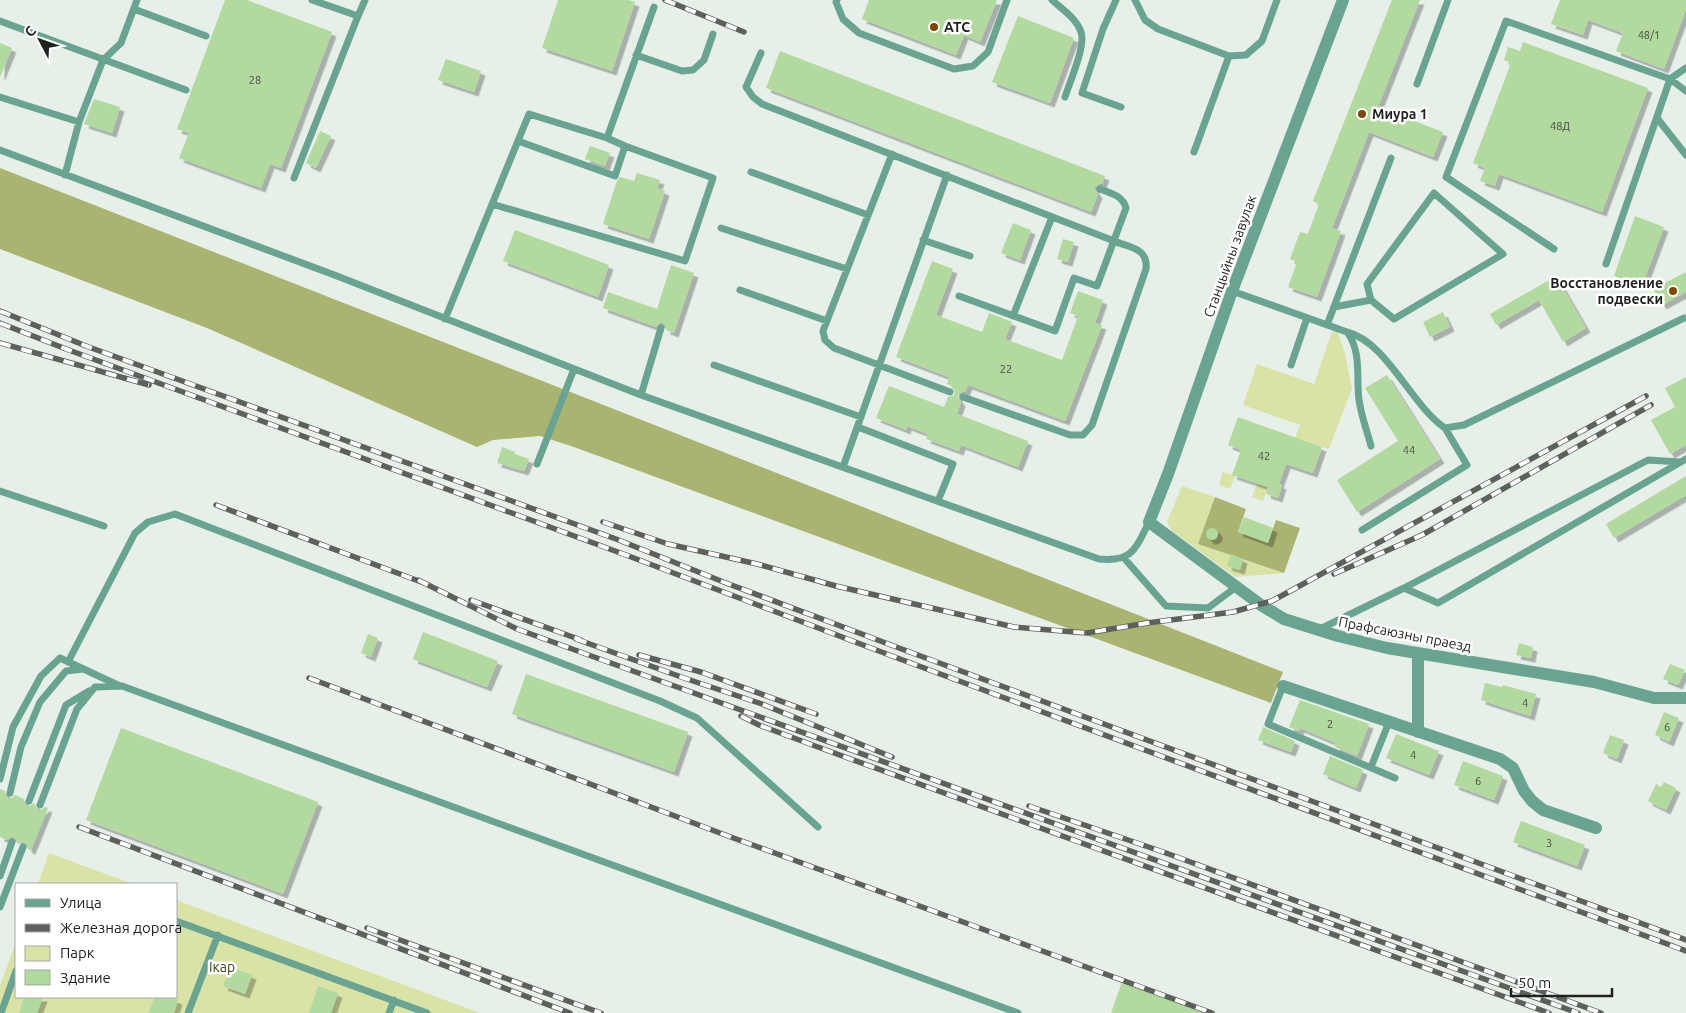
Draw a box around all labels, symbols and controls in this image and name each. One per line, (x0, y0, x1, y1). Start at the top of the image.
north arrow (15, 15, 65, 65)
place label: АТС (944, 19, 970, 35)
marker: АТС (928, 21, 940, 33)
text: С (21, 23, 39, 40)
house number: 48/1 (1638, 29, 1660, 41)
house number: 28 (249, 74, 261, 86)
place label: Миура 1 (1372, 106, 1428, 122)
marker: Миура 1 (1356, 108, 1368, 120)
house number: 48Д (1550, 120, 1570, 132)
street label: Станцыйны завулак (1200, 193, 1260, 319)
place label: Восстановление подвески (1550, 275, 1663, 307)
marker: Восстановление подвески (1667, 285, 1679, 297)
house number: 22 (1000, 363, 1012, 375)
house number: 44 (1403, 444, 1415, 456)
house number: 42 (1258, 450, 1270, 462)
street label: Прафсаюзны праезд (1337, 613, 1473, 655)
house number: 4 (1522, 697, 1528, 709)
house number: 2 (1327, 718, 1333, 730)
house number: 6 (1664, 721, 1670, 733)
house number: 4 (1410, 749, 1416, 761)
house number: 6 (1475, 775, 1481, 787)
house number: 3 (1546, 837, 1552, 849)
legend (15, 883, 178, 998)
text: Улица (60, 894, 102, 911)
text: Железная дорога (60, 919, 182, 936)
text: Парк (60, 944, 95, 961)
park label: Ікар (209, 959, 235, 975)
scale bar (1511, 966, 1612, 998)
text: Здание (60, 969, 111, 986)
text: 50 m (1518, 974, 1551, 991)

